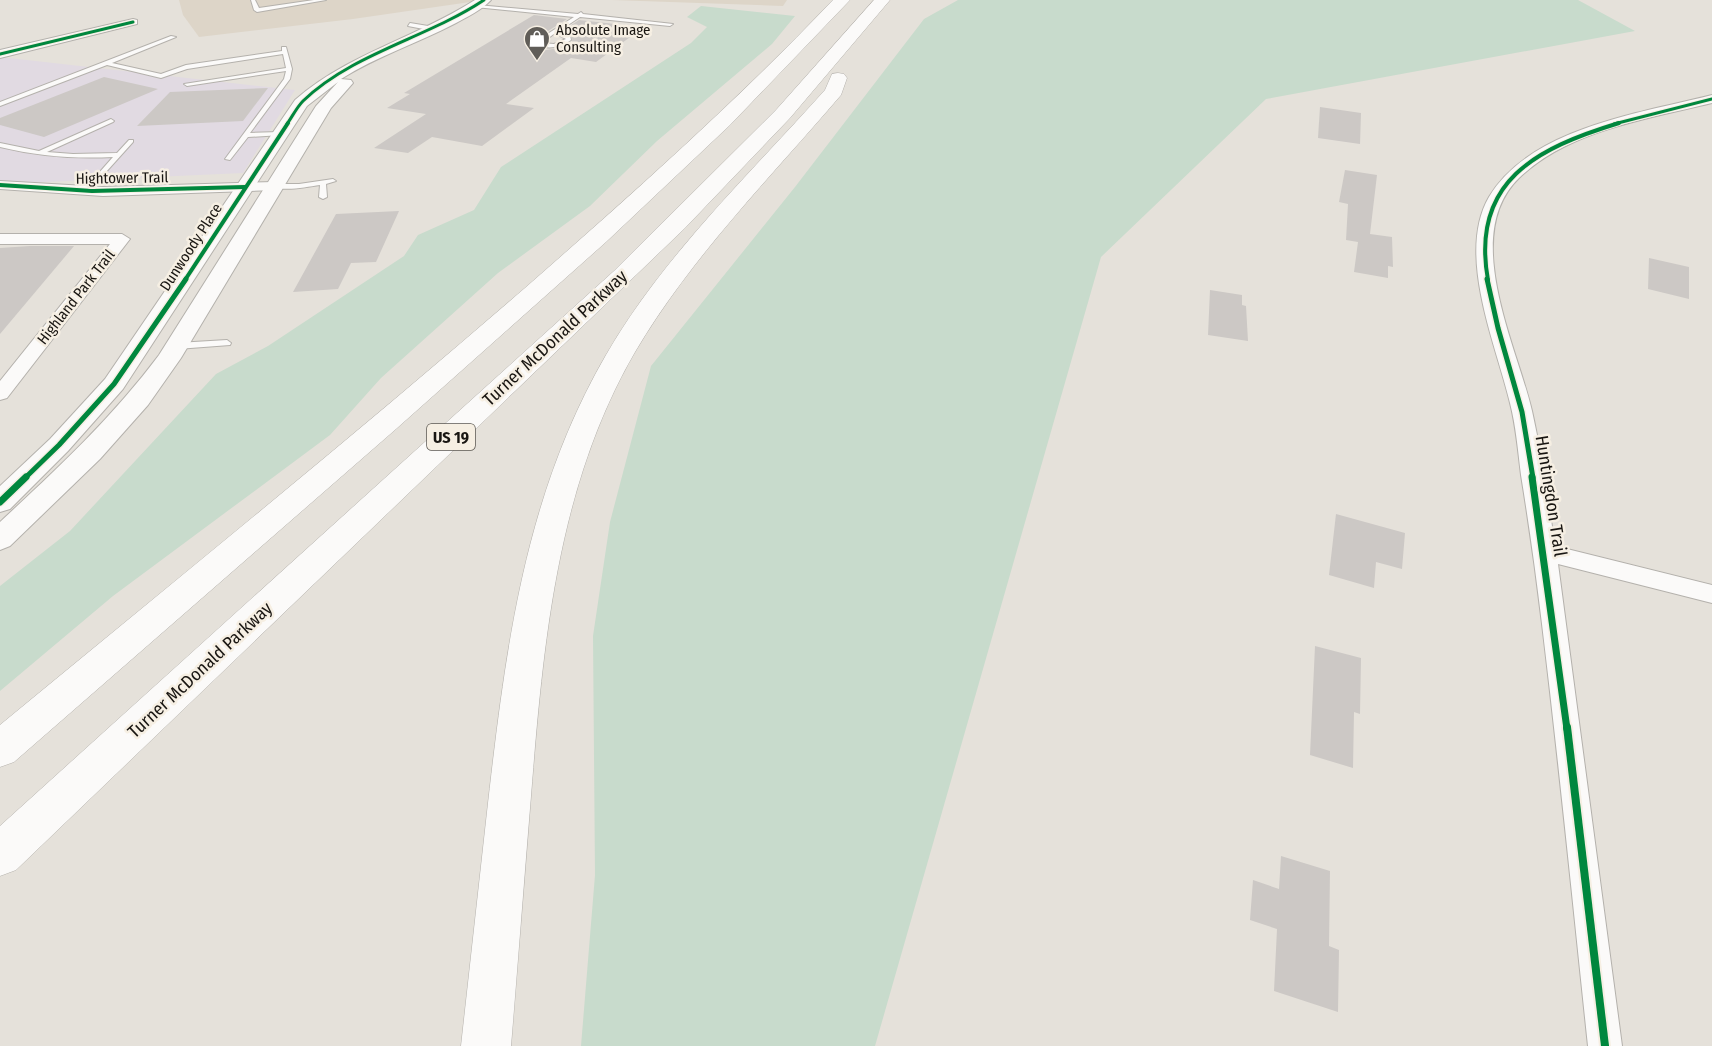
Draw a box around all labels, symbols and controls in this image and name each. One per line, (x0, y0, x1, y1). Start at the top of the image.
place label: Absolute Image Consulting (556, 21, 650, 56)
shop icon: Absolute Image Consulting (522, 24, 552, 62)
street label: Hightower Trail (75, 168, 169, 188)
street label: Dunwoody Place (156, 200, 226, 294)
street label: Highland Park Trail (33, 246, 119, 348)
street label: Turner McDonald Parkway (478, 265, 632, 411)
road number: US 19 (427, 424, 475, 450)
street label: Huntingdon Trail (1531, 434, 1571, 558)
street label: Turner McDonald Parkway (123, 597, 277, 743)

